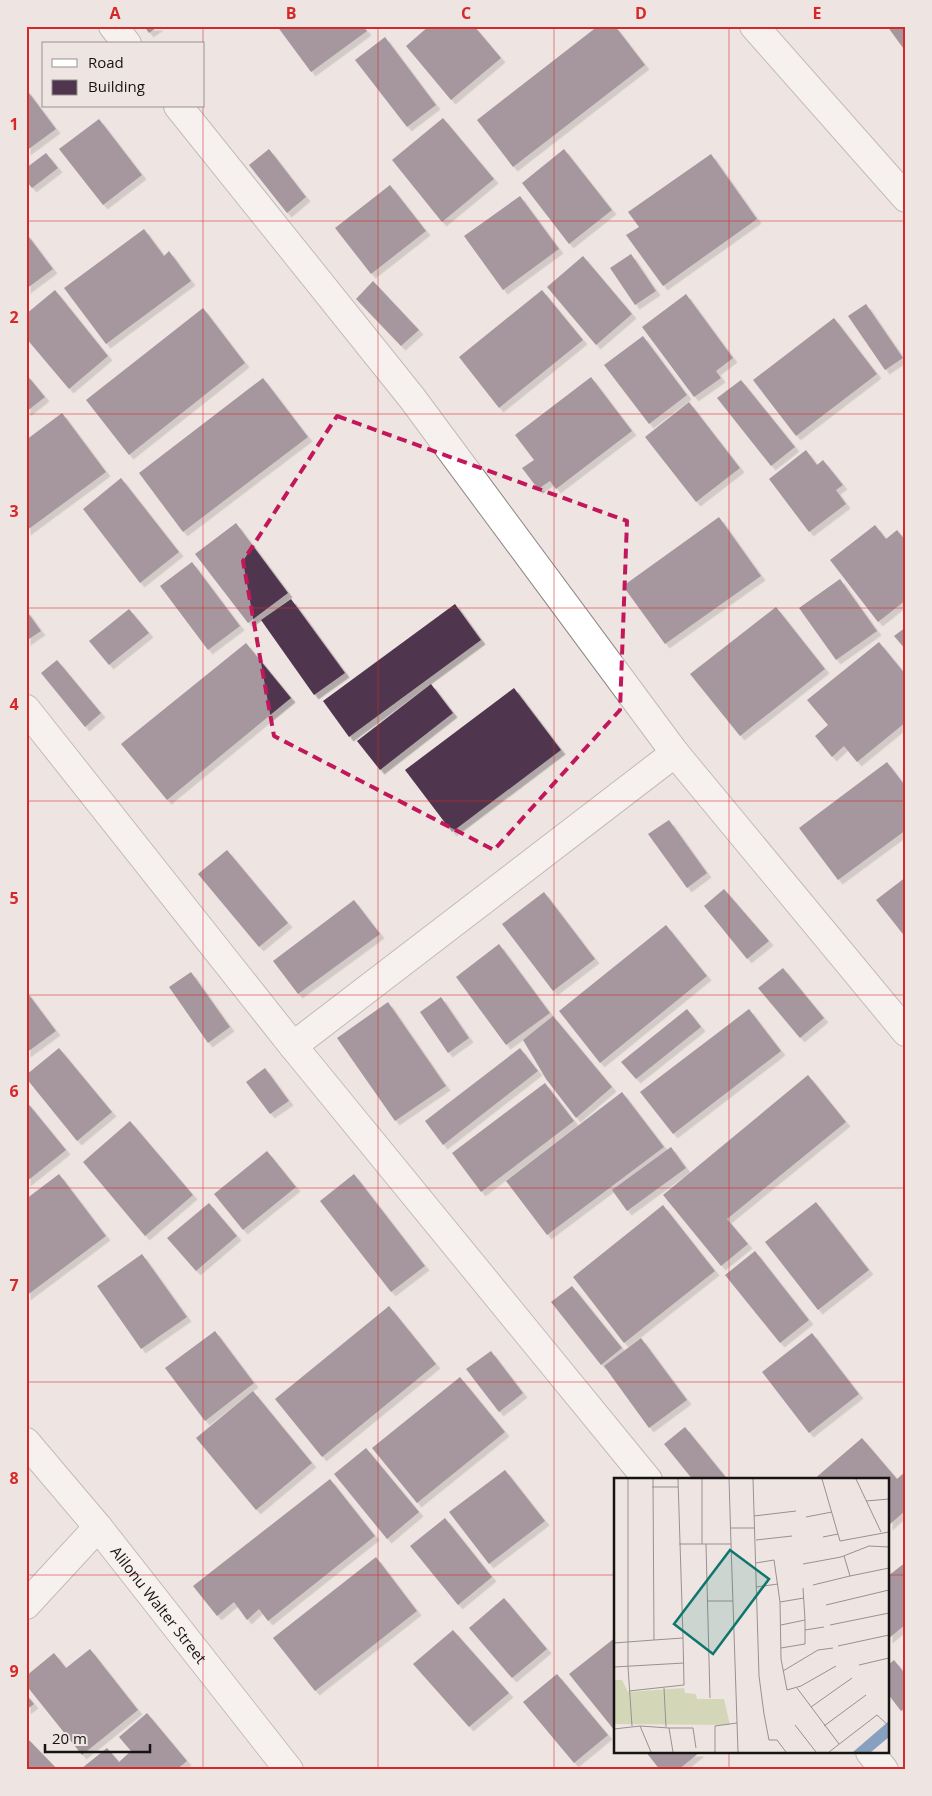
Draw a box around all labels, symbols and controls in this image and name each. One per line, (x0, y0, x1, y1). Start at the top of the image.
text: A (109, 2, 121, 24)
text: B (286, 2, 296, 24)
text: C (461, 2, 471, 24)
text: D (635, 2, 647, 24)
text: E (813, 2, 822, 24)
legend (42, 42, 205, 108)
text: Road (88, 52, 124, 72)
text: Building (88, 76, 145, 96)
text: 1 (9, 113, 19, 135)
text: 2 (9, 306, 19, 328)
text: 3 (9, 500, 19, 522)
text: 4 (9, 693, 19, 715)
text: 5 (9, 887, 19, 909)
text: 6 (9, 1080, 19, 1102)
text: 7 (9, 1274, 19, 1296)
text: 8 (9, 1467, 19, 1489)
inset map (614, 1478, 890, 1754)
street label: Alilonu Walter Street (107, 1542, 211, 1667)
text: 9 (9, 1660, 19, 1682)
scale bar (45, 1721, 150, 1753)
text: 20 m (52, 1728, 87, 1748)

